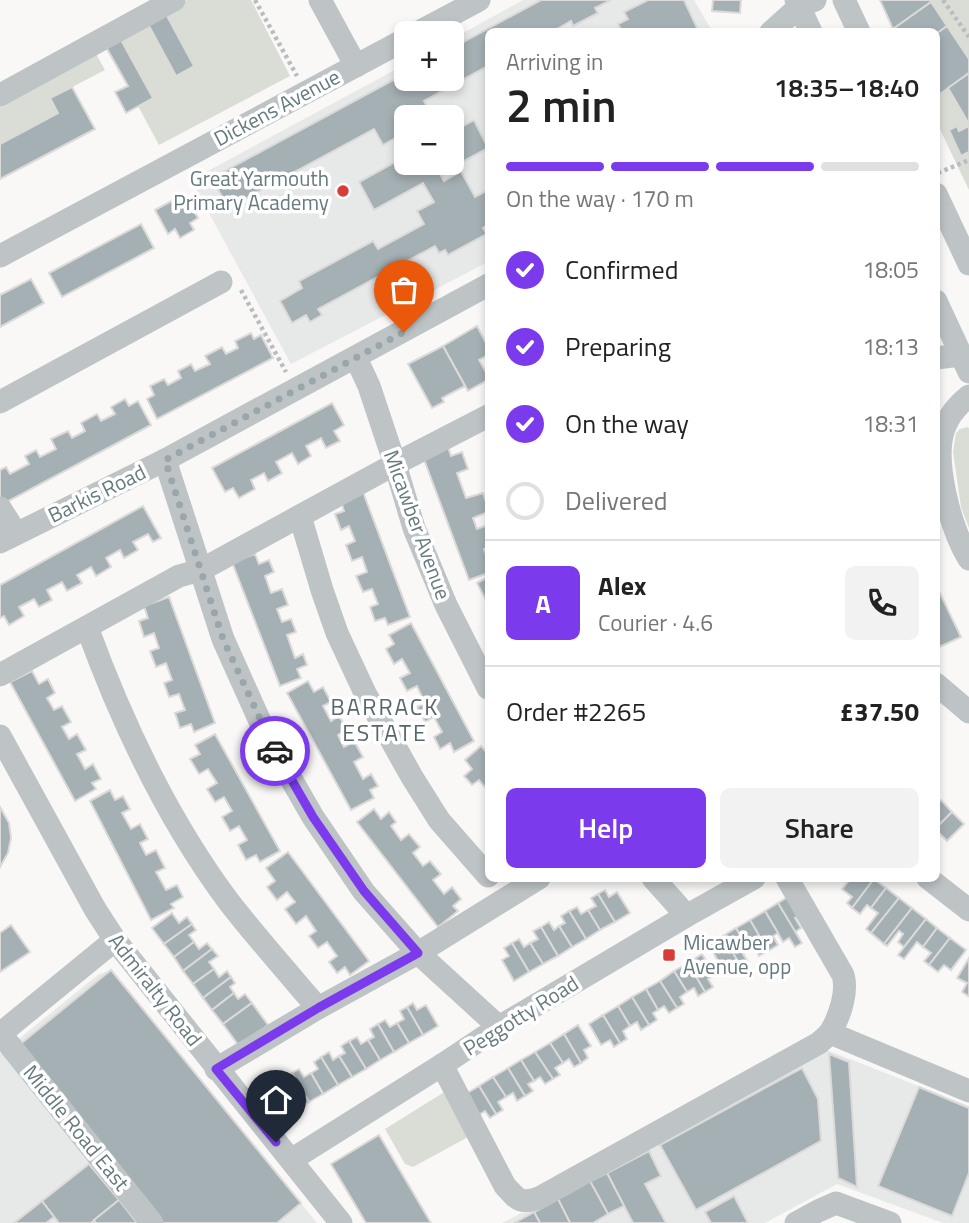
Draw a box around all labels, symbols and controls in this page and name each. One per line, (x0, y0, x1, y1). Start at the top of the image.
map controls (394, 21, 464, 175)
button: + (394, 21, 464, 91)
text: Arriving in (506, 44, 603, 79)
street label: Dickens Avenue (208, 60, 345, 154)
text: 18:35–18:40 (774, 68, 919, 107)
text: 2 min (506, 70, 617, 140)
button: − (394, 105, 464, 175)
place label: Great Yarmouth Primary Academy (173, 162, 329, 218)
text: On the way · 170 m (506, 181, 694, 216)
marker: Great Yarmouth Primary Academy (335, 183, 351, 199)
text: Confirmed (565, 250, 679, 289)
icon: check (506, 251, 544, 289)
text: 18:05 (862, 252, 919, 287)
pin (374, 260, 434, 332)
icon: bag (385, 271, 423, 309)
text: Preparing (565, 327, 671, 366)
icon: check (506, 328, 544, 366)
text: 18:13 (862, 329, 919, 364)
text: On the way (565, 404, 689, 443)
icon: check (506, 405, 544, 443)
text: 18:31 (862, 406, 919, 441)
street label: Micawber Avenue (376, 445, 460, 604)
street label: Barkis Road (42, 456, 151, 531)
text: Delivered (565, 481, 668, 520)
text: Alex (598, 566, 646, 605)
button: phone (845, 566, 919, 640)
text: A (535, 584, 551, 623)
text: Courier · 4.6 (598, 605, 713, 640)
district label: BARRACK ESTATE (331, 689, 439, 750)
text: Order #2265 (506, 692, 646, 731)
text: £37.50 (840, 692, 919, 731)
courier (240, 716, 310, 786)
icon: car (256, 732, 294, 770)
button: Help (506, 788, 706, 868)
button: Share (720, 788, 919, 868)
street label: Admiralty Road (101, 926, 210, 1053)
place label: Micawber Avenue, opp (683, 926, 791, 982)
marker: Micawber Avenue, opp (661, 947, 677, 963)
street label: Peggotty Road (457, 967, 584, 1063)
street label: Middle Road East (16, 1058, 138, 1198)
pin (246, 1070, 306, 1142)
icon: home (257, 1081, 295, 1119)

